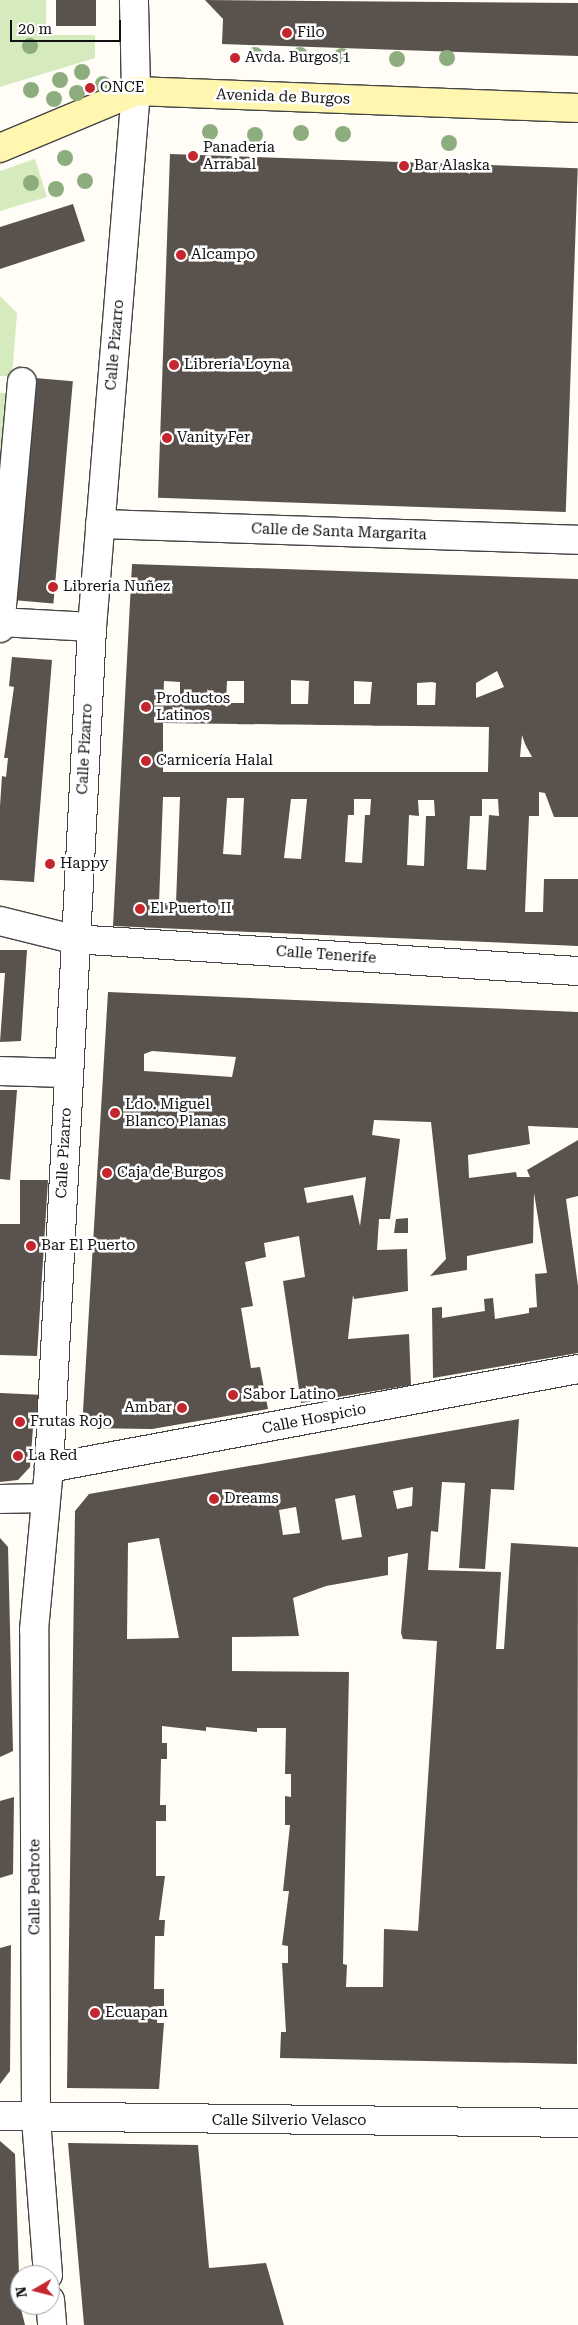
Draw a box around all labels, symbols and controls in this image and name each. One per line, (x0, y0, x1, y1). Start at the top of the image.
scale bar (12, 10, 124, 42)
text: 20 m (18, 20, 52, 38)
place label: Filo (297, 24, 325, 42)
marker: Filo (281, 27, 293, 39)
place label: Avda. Burgos 1 (245, 49, 351, 67)
marker: Avda. Burgos 1 (229, 52, 241, 64)
place label: ONCE (100, 79, 144, 97)
marker: ONCE (84, 82, 96, 94)
street label: Avenida de Burgos (216, 86, 350, 108)
place label: Panadería Arrabal (203, 138, 275, 173)
marker: Panadería Arrabal (187, 150, 199, 162)
place label: Bar Alaska (414, 157, 490, 175)
marker: Bar Alaska (398, 160, 410, 172)
place label: Alcampo (191, 246, 256, 264)
marker: Alcampo (175, 249, 187, 261)
street label: Calle Pizarro (102, 299, 128, 391)
place label: Librería Loyna (184, 356, 290, 374)
marker: Librería Loyna (168, 359, 180, 371)
place label: Vanity Fer (177, 429, 250, 447)
marker: Vanity Fer (161, 432, 173, 444)
street label: Calle de Santa Margarita (251, 520, 427, 544)
place label: Libreria Nuñez (63, 578, 170, 596)
marker: Libreria Nuñez (47, 581, 59, 593)
place label: Productos Latinos (156, 689, 230, 724)
marker: Productos Latinos (140, 701, 152, 713)
street label: Calle Pizarro (74, 703, 96, 795)
place label: Carnicería Halal (156, 752, 273, 770)
marker: Carnicería Halal (140, 755, 152, 767)
place label: Happy (60, 855, 109, 873)
marker: Happy (44, 858, 56, 870)
place label: El Puerto II (150, 900, 232, 918)
marker: El Puerto II (134, 903, 146, 915)
street label: Calle Tenerife (275, 943, 377, 967)
place label: Ldo. Miguel Blanco Planas (125, 1095, 226, 1130)
street label: Calle Pizarro (53, 1107, 75, 1199)
marker: Ldo. Miguel Blanco Planas (109, 1107, 121, 1119)
place label: Caja de Burgos (117, 1164, 224, 1182)
marker: Caja de Burgos (101, 1167, 113, 1179)
place label: Bar El Puerto (41, 1237, 136, 1255)
marker: Bar El Puerto (25, 1240, 37, 1252)
place label: Sabor Latino (243, 1386, 336, 1404)
marker: Sabor Latino (227, 1389, 239, 1401)
place label: Ambar (124, 1399, 172, 1417)
street label: Calle Hospicio (260, 1400, 368, 1438)
marker: Ambar (176, 1402, 188, 1414)
place label: Frutas Rojo (30, 1413, 112, 1431)
marker: Frutas Rojo (14, 1416, 26, 1428)
place label: La Red (28, 1447, 77, 1465)
marker: La Red (12, 1450, 24, 1462)
place label: Dreams (224, 1490, 279, 1508)
marker: Dreams (208, 1493, 220, 1505)
street label: Calle Pedrote (26, 1839, 44, 1935)
place label: Ecuapan (105, 2004, 168, 2022)
marker: Ecuapan (89, 2007, 101, 2019)
street label: Calle Silverio Velasco (212, 2112, 366, 2130)
north arrow (10, 2265, 60, 2315)
text: N (12, 2285, 30, 2298)

